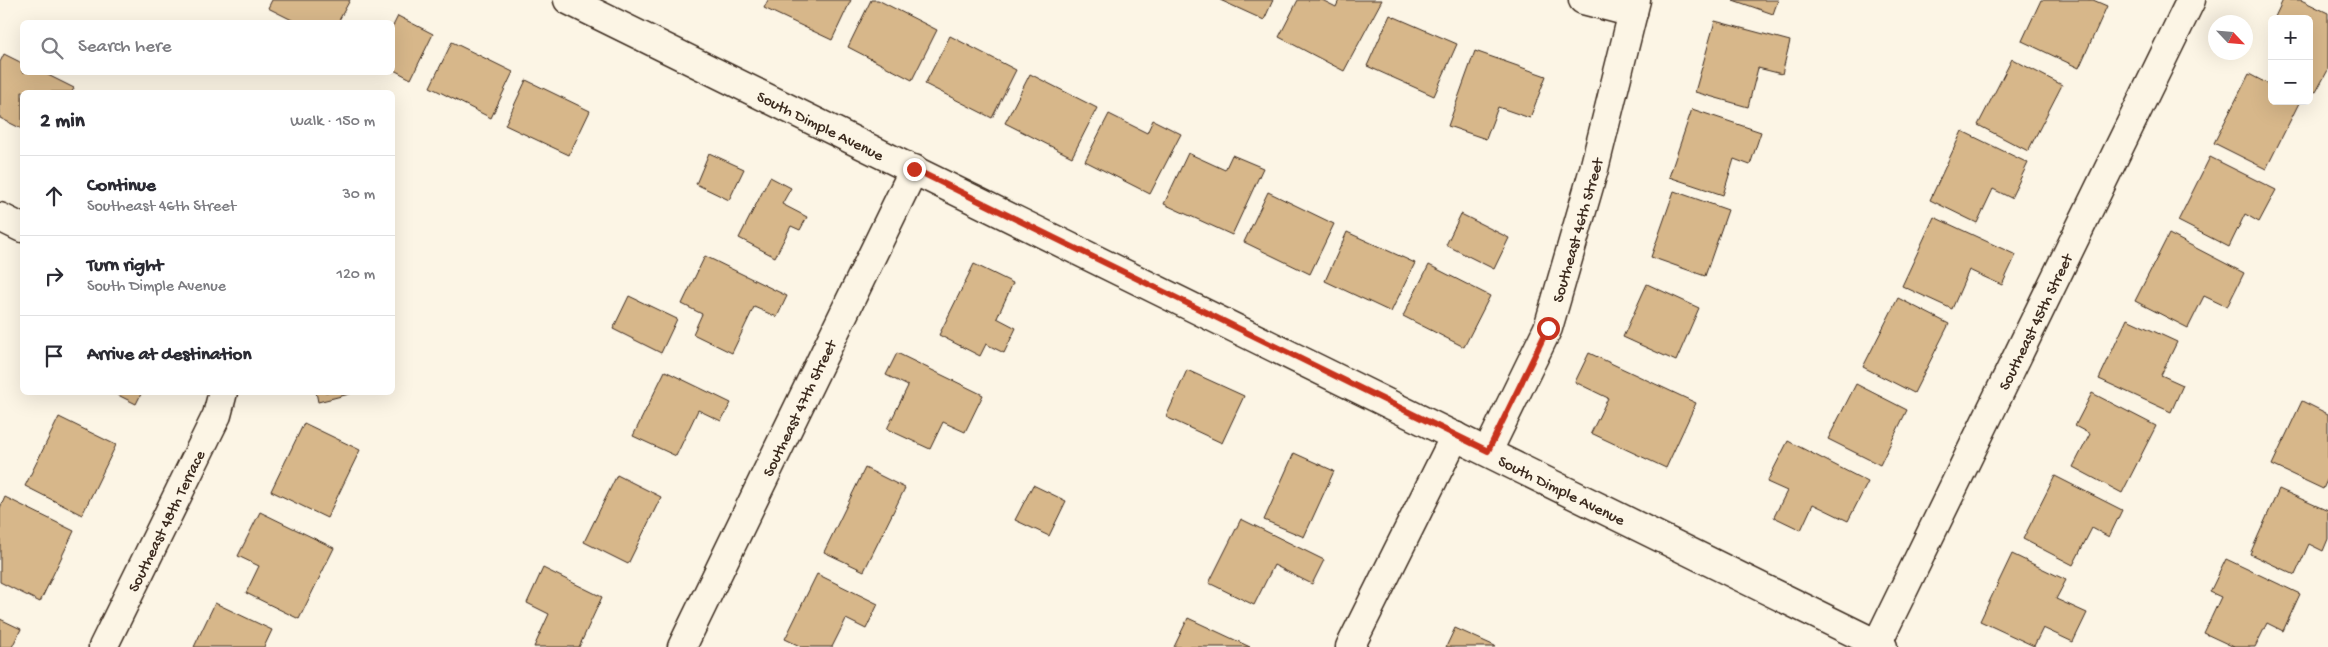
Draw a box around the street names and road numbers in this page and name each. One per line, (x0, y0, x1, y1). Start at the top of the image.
street label: South Dimple Avenue (753, 88, 887, 167)
street label: Southeast 46th Street (1550, 155, 1610, 305)
street label: Southeast 45th Street (1996, 250, 2079, 394)
street label: Southeast 47th Street (760, 337, 843, 481)
street label: Southeast 48th Terrace (126, 447, 211, 596)
street label: South Dimple Avenue (1494, 453, 1628, 532)

